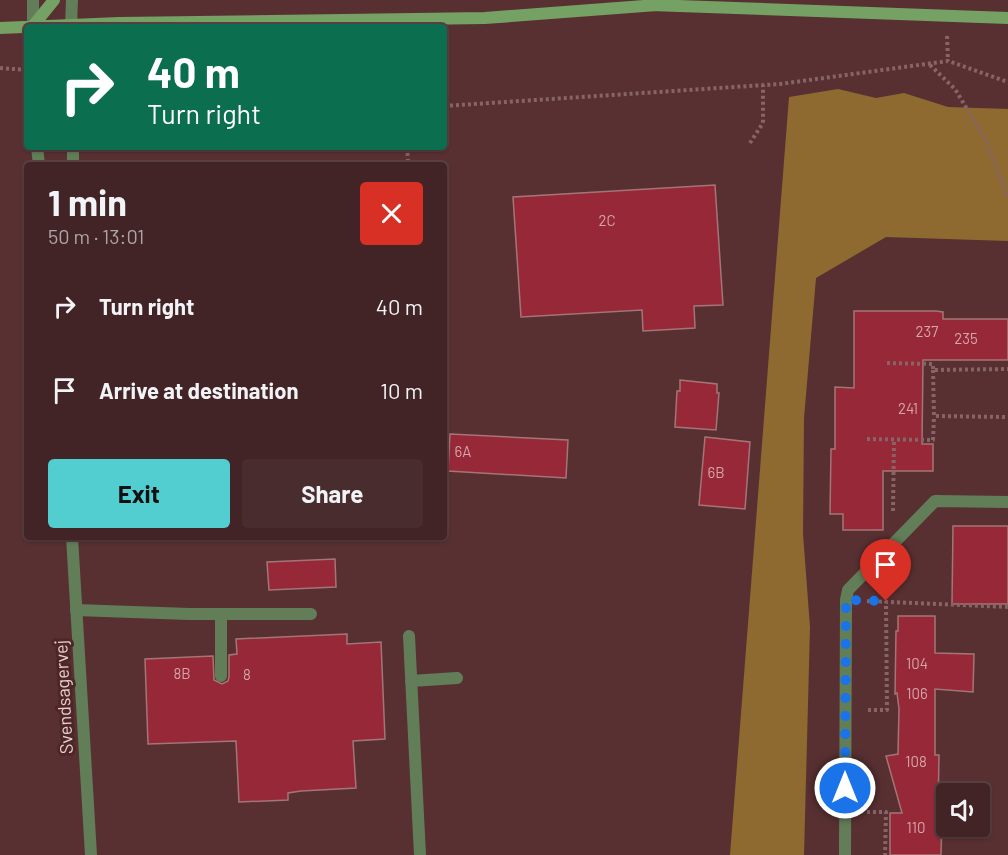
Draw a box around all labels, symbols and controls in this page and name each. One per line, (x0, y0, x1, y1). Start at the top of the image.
text: 40 m (147, 46, 240, 96)
icon: right (48, 48, 126, 126)
text: Turn right (147, 97, 261, 129)
text: 1 min (48, 180, 127, 223)
button: close (360, 182, 423, 245)
house number: 2C (598, 211, 616, 229)
text: 50 m · 13:01 (48, 224, 144, 248)
icon: right (48, 290, 81, 323)
text: Turn right (99, 293, 194, 319)
text: 40 m (376, 293, 423, 319)
house number: 237 (916, 322, 938, 340)
house number: 235 (954, 329, 978, 347)
icon: arrive (48, 374, 81, 407)
text: Arrive at destination (99, 377, 298, 403)
text: 10 m (380, 377, 423, 403)
house number: 241 (898, 399, 918, 417)
house number: 6A (455, 442, 471, 460)
button: Exit (48, 459, 230, 528)
button: Share (242, 459, 423, 528)
house number: 6B (707, 463, 725, 481)
pin (860, 539, 911, 601)
icon: arrive (869, 548, 902, 581)
street label: Svendsagervej (49, 639, 77, 755)
house number: 104 (906, 654, 928, 672)
house number: 8B (173, 664, 191, 682)
house number: 8 (243, 665, 251, 683)
house number: 106 (906, 684, 928, 702)
house number: 108 (905, 752, 927, 770)
position arrow (813, 756, 877, 820)
map controls (936, 783, 990, 837)
button: sound (936, 783, 990, 837)
house number: 110 (906, 818, 926, 836)

